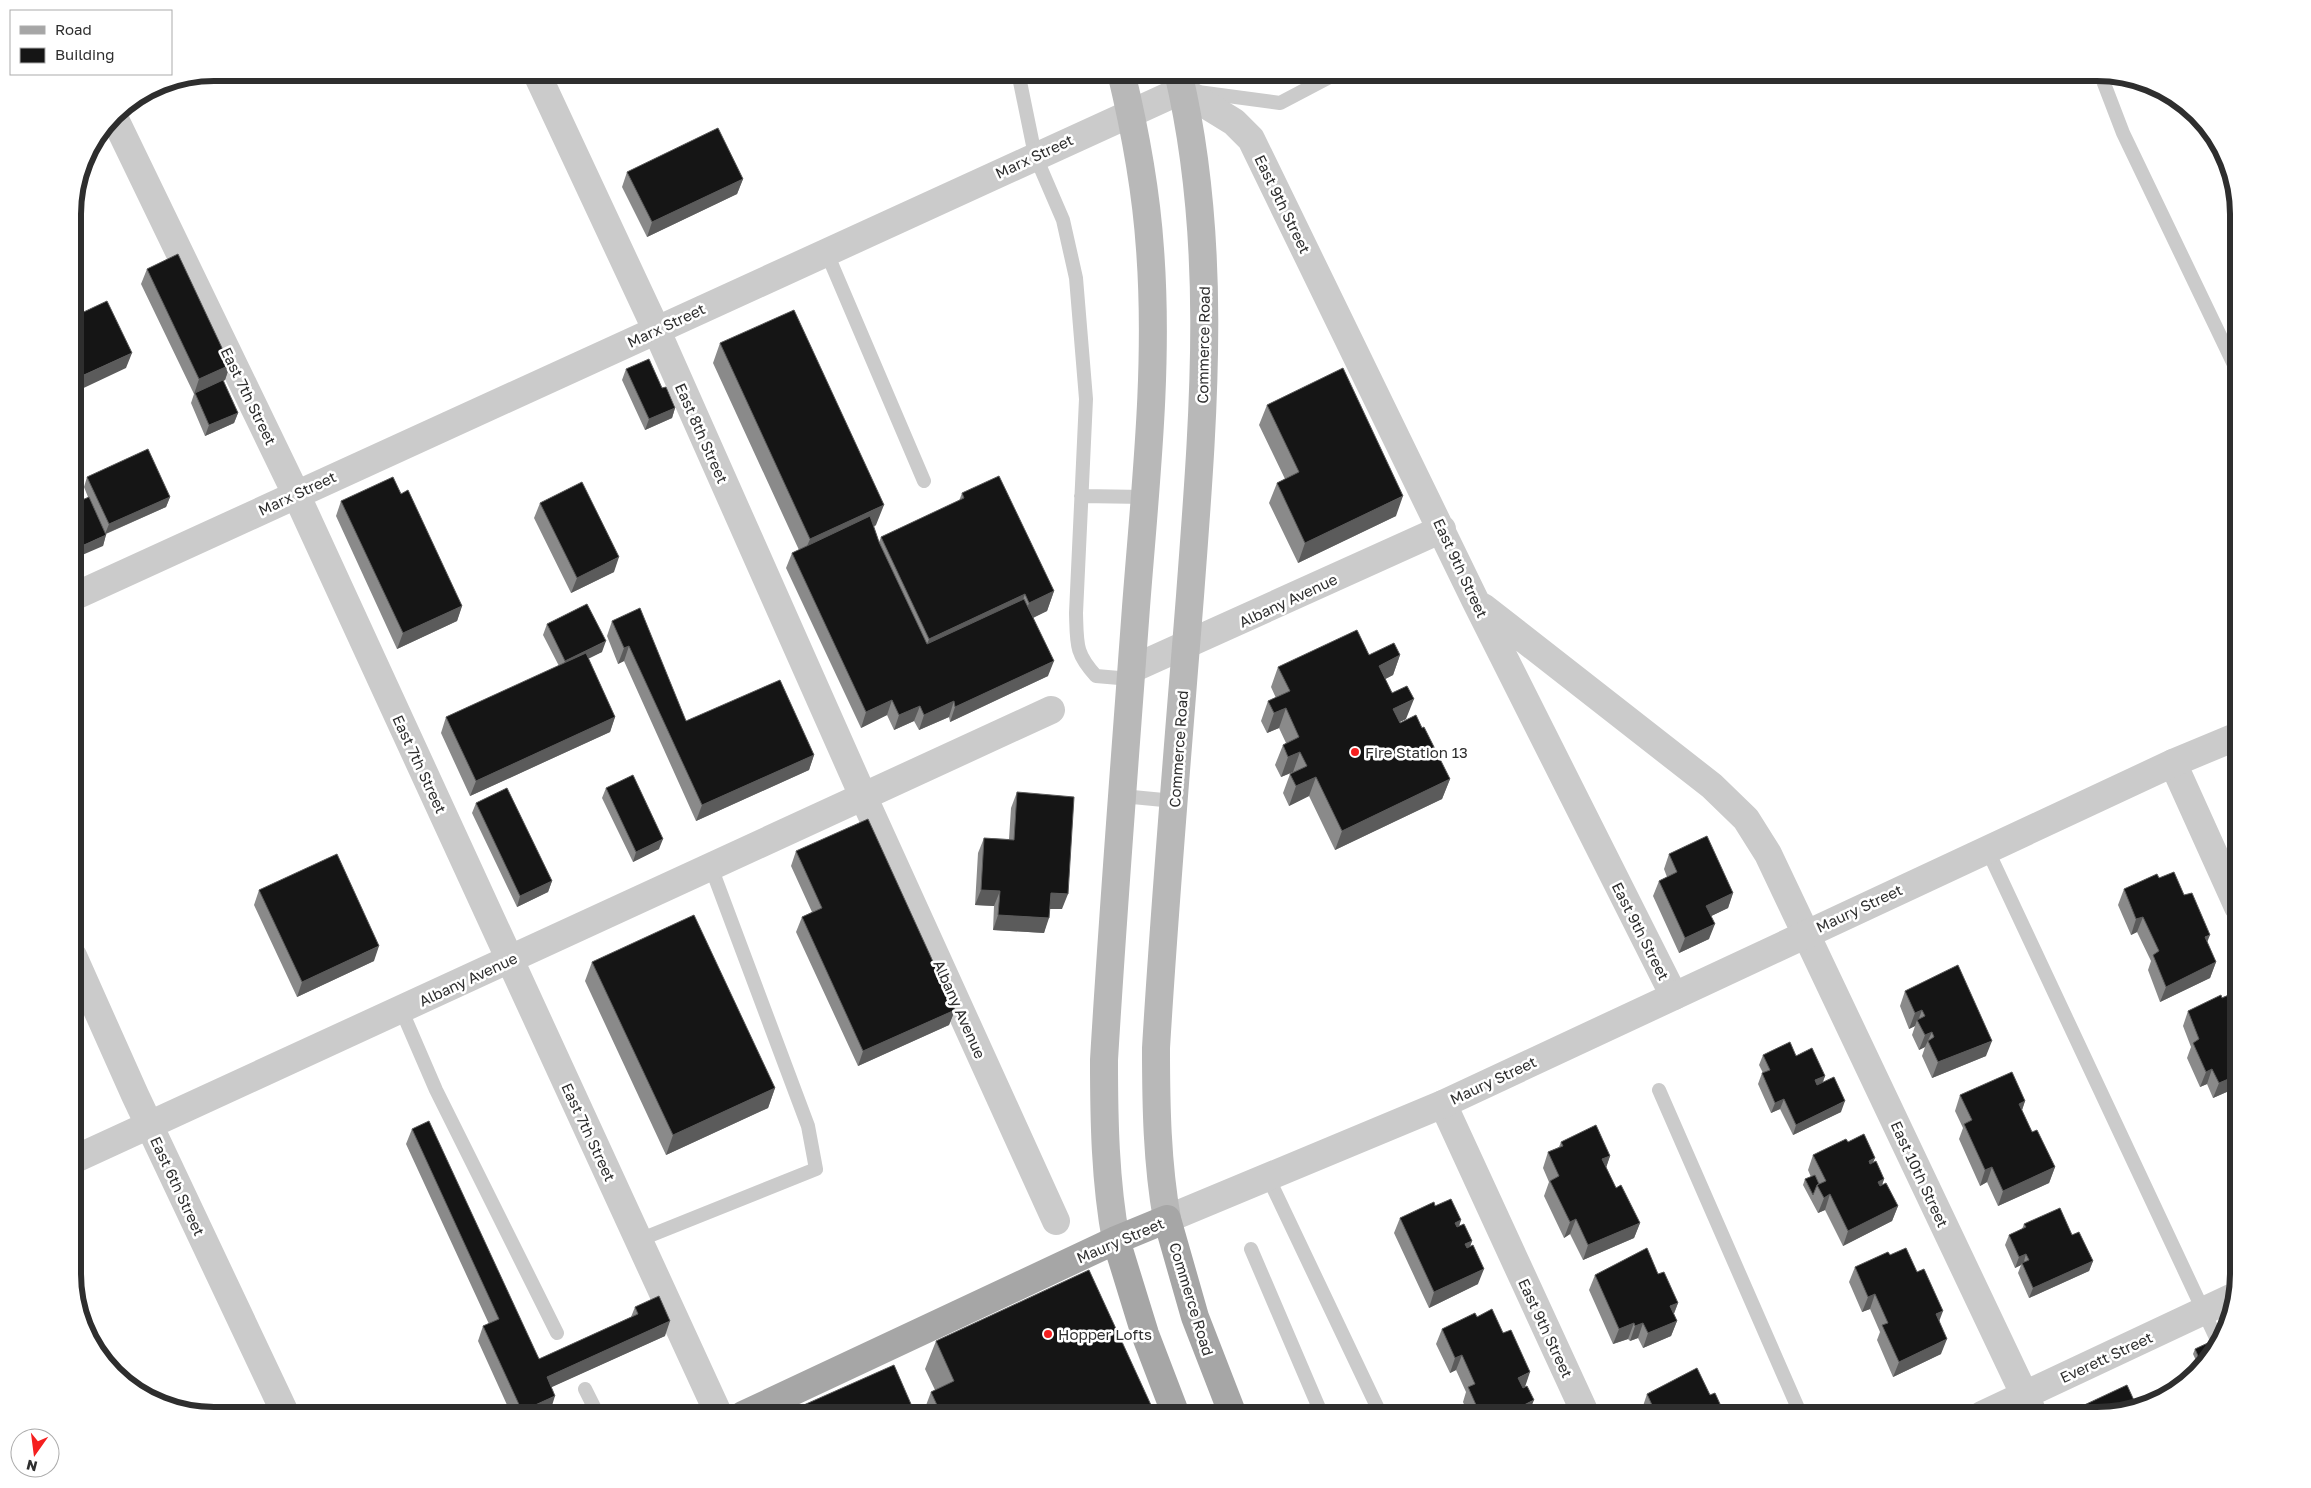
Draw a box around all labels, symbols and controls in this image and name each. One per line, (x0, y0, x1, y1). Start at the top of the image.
legend (10, 10, 172, 75)
text: Road (55, 20, 92, 38)
text: Building (55, 45, 115, 63)
street label: Marx Street (992, 130, 1076, 182)
street label: East 9th Street (1251, 152, 1315, 256)
street label: Commerce Road (1193, 286, 1213, 404)
street label: Marx Street (624, 299, 708, 351)
street label: East 7th Street (218, 344, 280, 448)
street label: East 8th Street (672, 380, 732, 486)
street label: Marx Street (255, 467, 339, 519)
street label: East 9th Street (1430, 515, 1492, 621)
street label: Albany Avenue (1236, 569, 1340, 631)
street label: Commerce Road (1165, 690, 1191, 808)
street label: East 7th Street (389, 712, 451, 816)
place label: Fire Station 13 (1365, 743, 1468, 761)
marker: Fire Station 13 (1349, 746, 1361, 758)
street label: East 9th Street (1609, 879, 1673, 983)
street label: Maury Street (1813, 880, 1905, 936)
street label: Albany Avenue (416, 948, 520, 1010)
street label: Albany Avenue (930, 957, 990, 1061)
street label: Maury Street (1447, 1052, 1539, 1108)
street label: East 7th Street (558, 1080, 620, 1184)
street label: East 10th Street (1888, 1118, 1952, 1230)
street label: East 6th Street (147, 1133, 209, 1239)
street label: Maury Street (1074, 1213, 1166, 1267)
street label: Commerce Road (1166, 1240, 1218, 1358)
street label: East 9th Street (1515, 1275, 1577, 1381)
place label: Hopper Lofts (1058, 1325, 1152, 1343)
marker: Hopper Lofts (1042, 1328, 1054, 1340)
street label: Everett Street (2057, 1328, 2155, 1386)
north arrow (10, 1428, 60, 1478)
text: N (25, 1457, 39, 1476)

